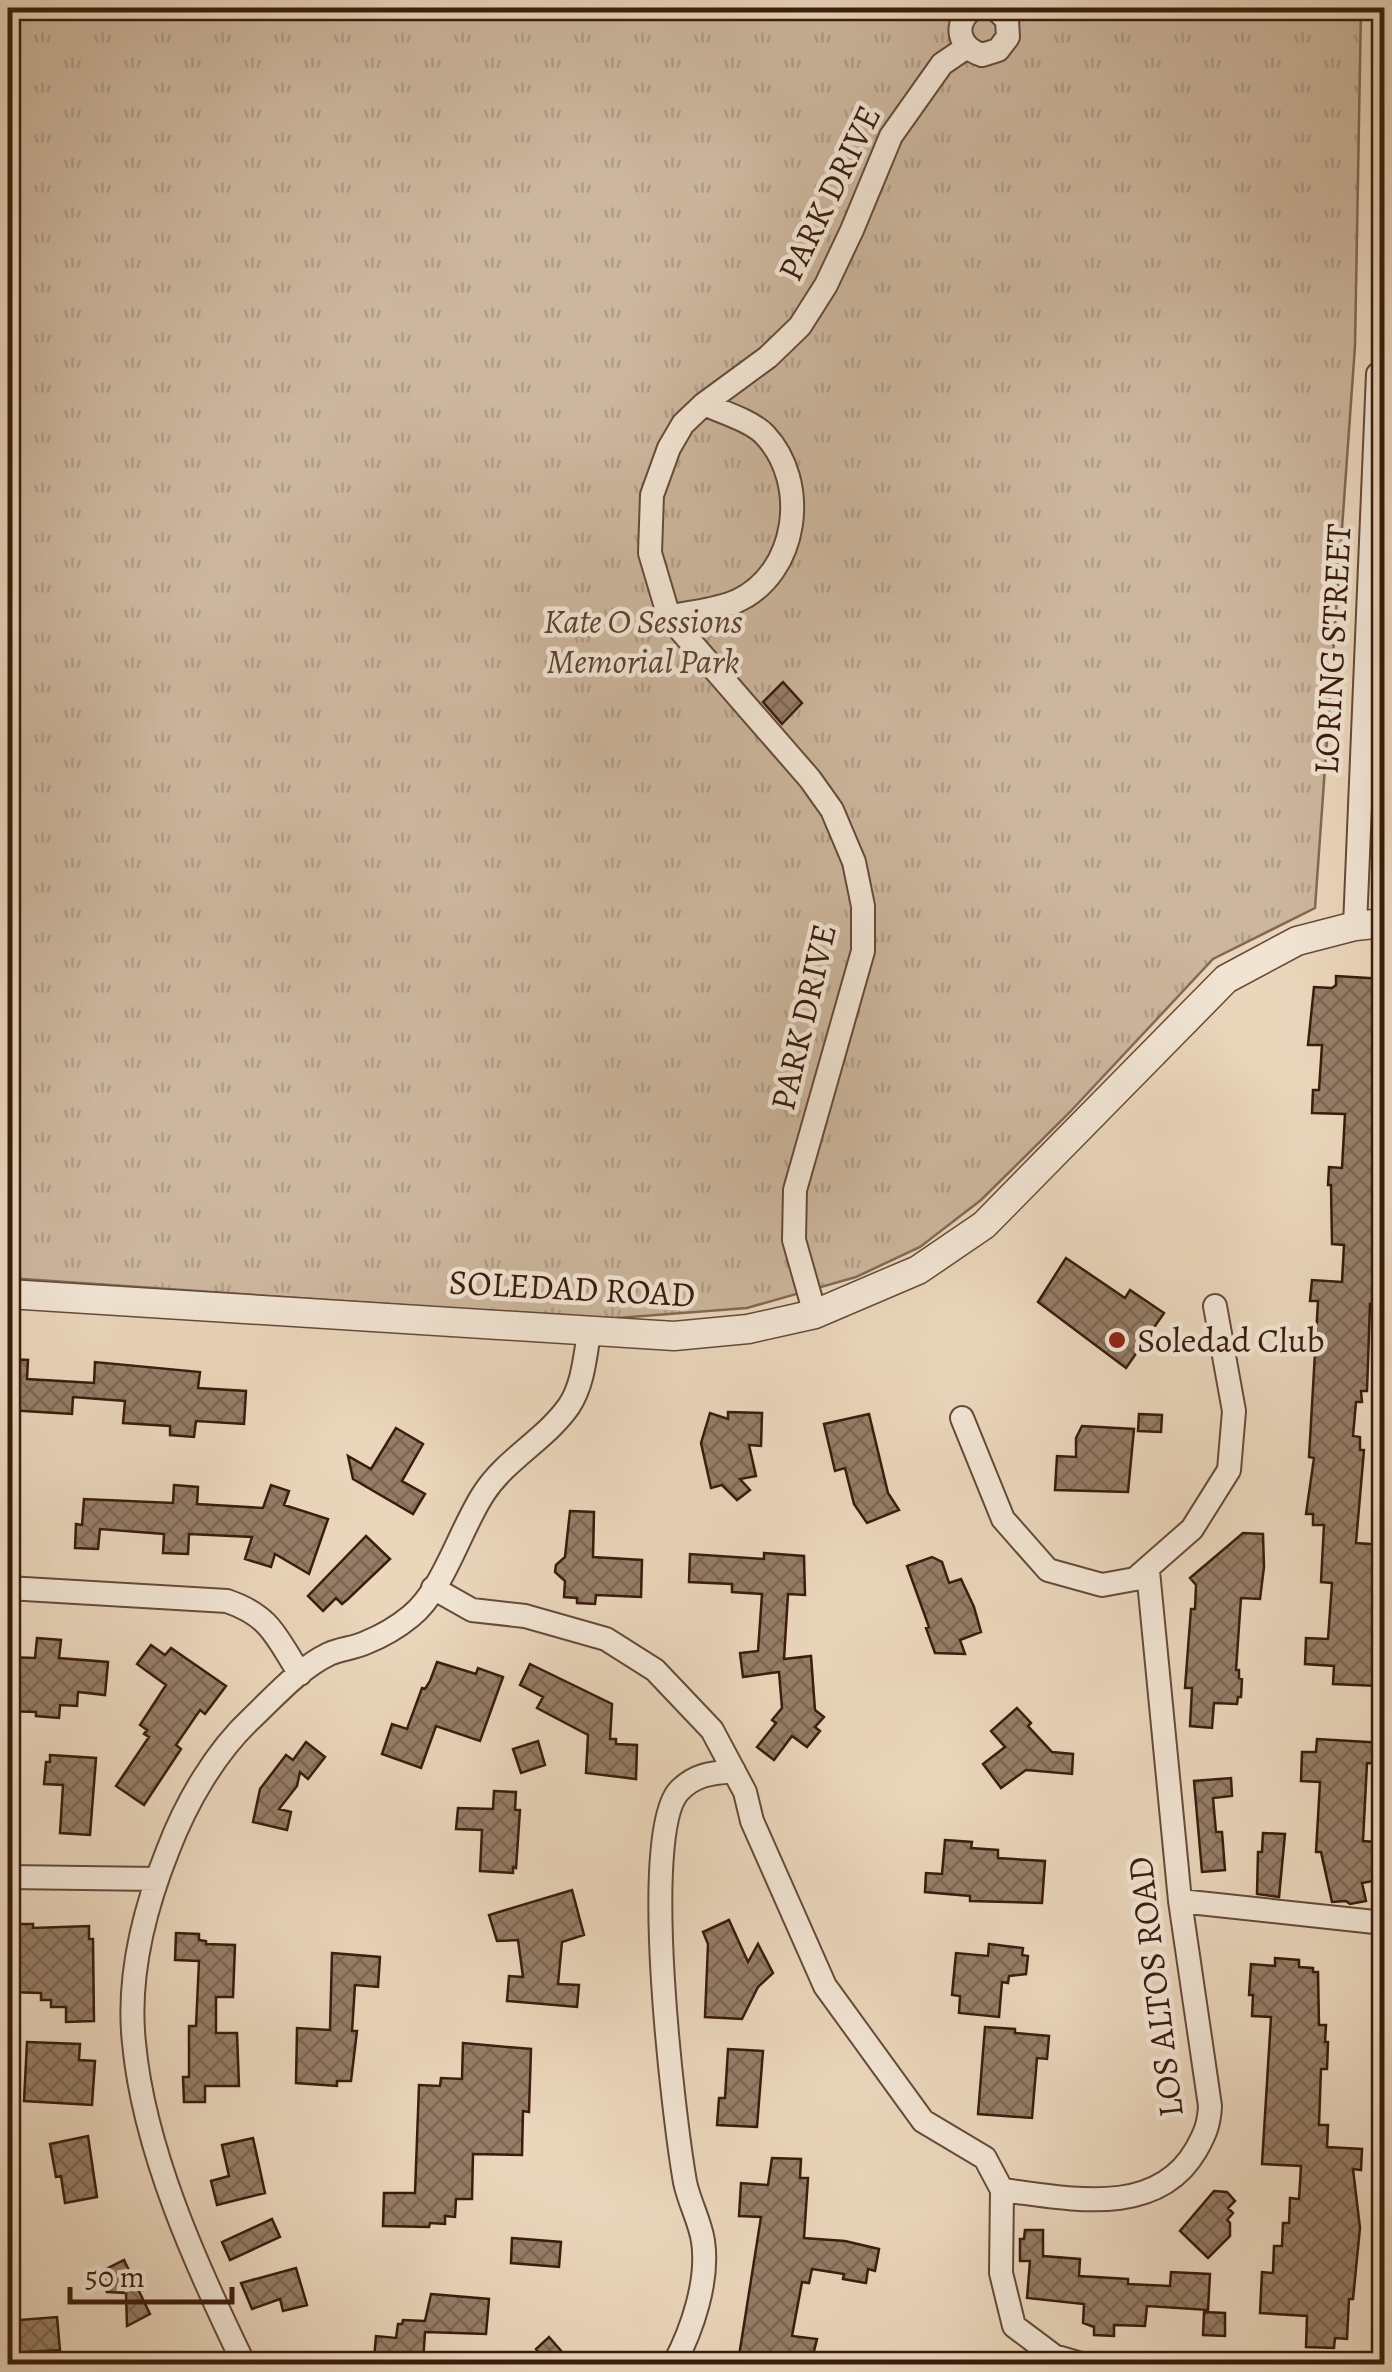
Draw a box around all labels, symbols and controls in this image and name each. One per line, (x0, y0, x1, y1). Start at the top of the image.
street label: PARK DRIVE (766, 97, 892, 289)
street label: LORING STREET (1301, 522, 1363, 776)
park label: Kate O Sessions Memorial Park (543, 597, 743, 685)
street label: PARK DRIVE (758, 919, 848, 1115)
street label: SOLEDAD ROAD (448, 1258, 696, 1318)
place label: Soledad Club (1137, 1316, 1325, 1364)
marker: Soledad Club (1106, 1329, 1128, 1351)
street label: LOS ALTOS ROAD (1115, 1854, 1195, 2120)
scale bar (70, 2242, 232, 2304)
text: 50 m (85, 2257, 145, 2297)

